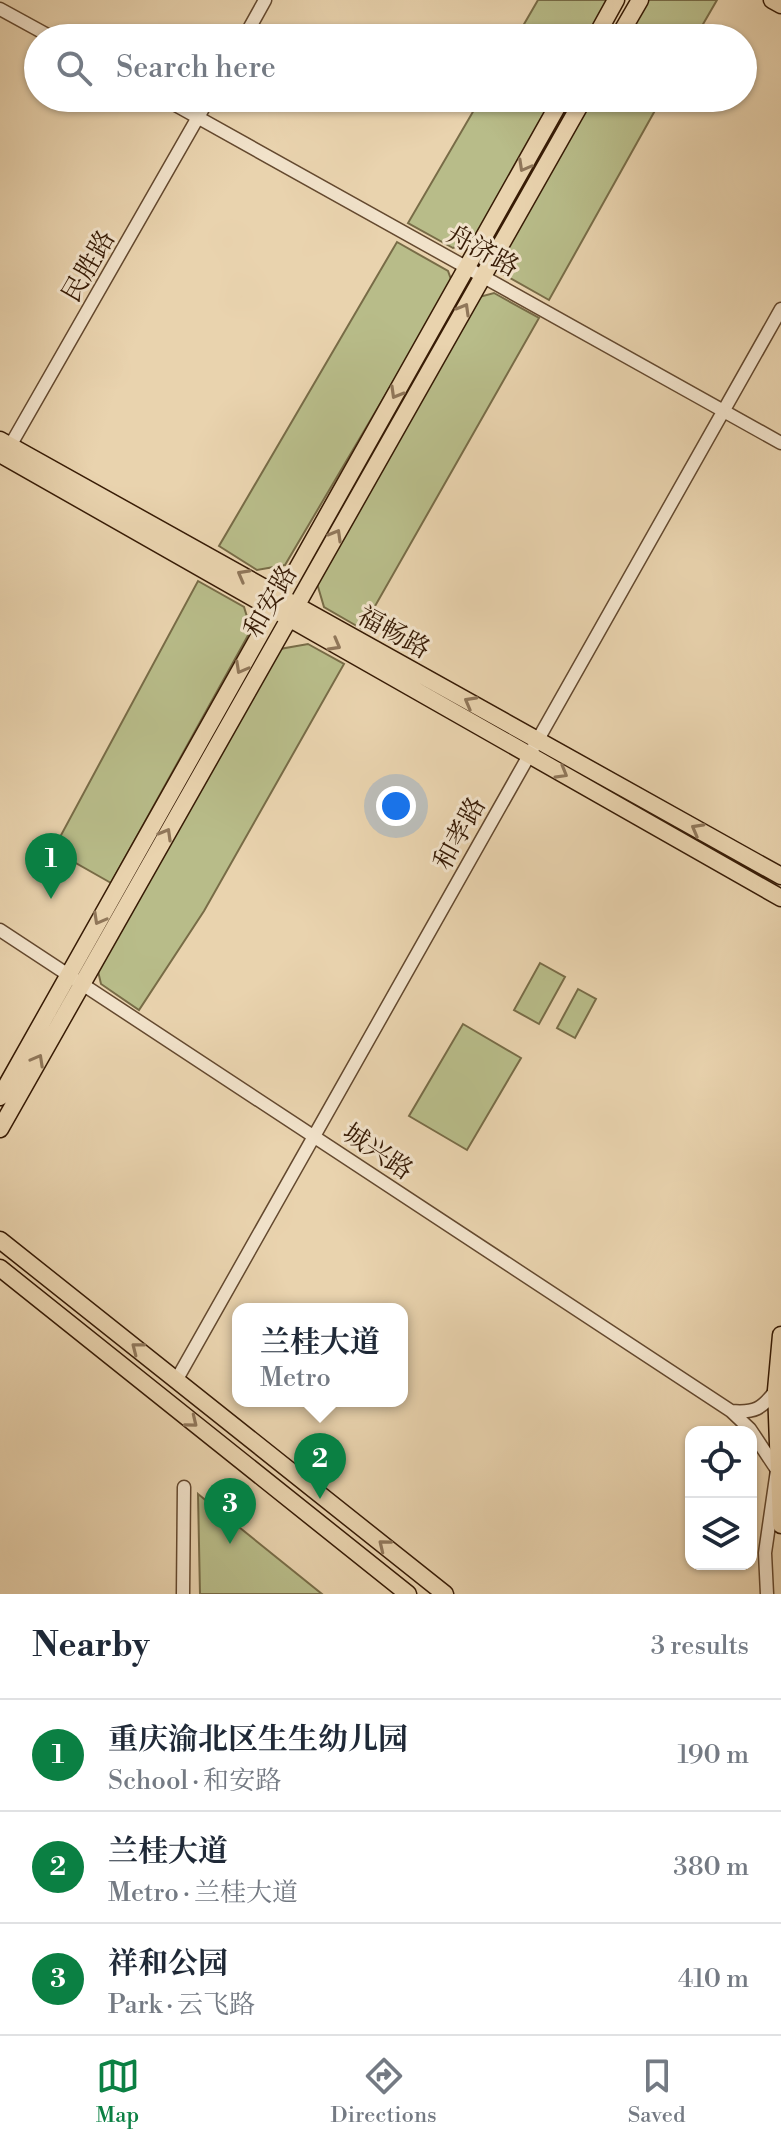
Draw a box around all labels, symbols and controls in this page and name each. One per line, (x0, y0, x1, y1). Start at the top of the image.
search box (24, 24, 757, 112)
icon: search (52, 46, 96, 90)
text: Search here (116, 49, 276, 87)
one-way arrow (518, 157, 534, 172)
street label: 舟济路 (441, 218, 524, 284)
street label: 民胜路 (56, 225, 122, 308)
one-way arrow (454, 303, 470, 318)
one-way arrow (391, 385, 406, 399)
one-way arrow (326, 529, 342, 544)
street label: 和安路 (238, 560, 304, 643)
one-way arrow (237, 569, 251, 585)
street label: 福畅路 (352, 600, 435, 666)
one-way arrow (327, 635, 341, 651)
one-way arrow (235, 660, 250, 674)
one-way arrow (464, 696, 478, 711)
one-way arrow (553, 763, 568, 779)
your location (376, 786, 416, 826)
street label: 和孝路 (427, 792, 493, 875)
one-way arrow (691, 823, 705, 839)
one-way arrow (156, 828, 172, 843)
pin: 1 (25, 833, 77, 899)
one-way arrow (94, 911, 109, 925)
one-way arrow (28, 1055, 44, 1069)
street label: 城兴路 (336, 1117, 419, 1187)
popup (232, 1303, 408, 1407)
text: 兰桂大道 (260, 1324, 380, 1362)
one-way arrow (131, 1344, 146, 1358)
text: Metro (260, 1362, 331, 1394)
one-way arrow (183, 1412, 197, 1427)
map controls (685, 1426, 757, 1570)
button: locate (685, 1426, 757, 1498)
pin: 2 (294, 1433, 346, 1499)
pin: 3 (204, 1478, 256, 1544)
button: layers (685, 1498, 757, 1570)
one-way arrow (378, 1541, 393, 1555)
text: Nearby (32, 1625, 150, 1667)
text: 3 results (651, 1630, 749, 1662)
text: 重庆渝北区生生幼儿园 (108, 1721, 408, 1759)
text: 1 (52, 1739, 64, 1771)
text: 190 m (678, 1739, 749, 1771)
text: School · 和安路 (108, 1765, 281, 1797)
text: 兰桂大道 (108, 1833, 228, 1871)
text: 2 (50, 1851, 66, 1883)
text: 380 m (673, 1851, 749, 1883)
text: Metro · 兰桂大道 (108, 1877, 298, 1909)
text: 祥和公园 (108, 1945, 228, 1983)
text: 3 (50, 1963, 66, 1995)
text: 410 m (678, 1963, 749, 1995)
text: Park · 云飞路 (108, 1989, 255, 2021)
tab: Map (96, 2054, 140, 2129)
tab: Directions (331, 2054, 437, 2129)
tab: Saved (628, 2054, 685, 2129)

